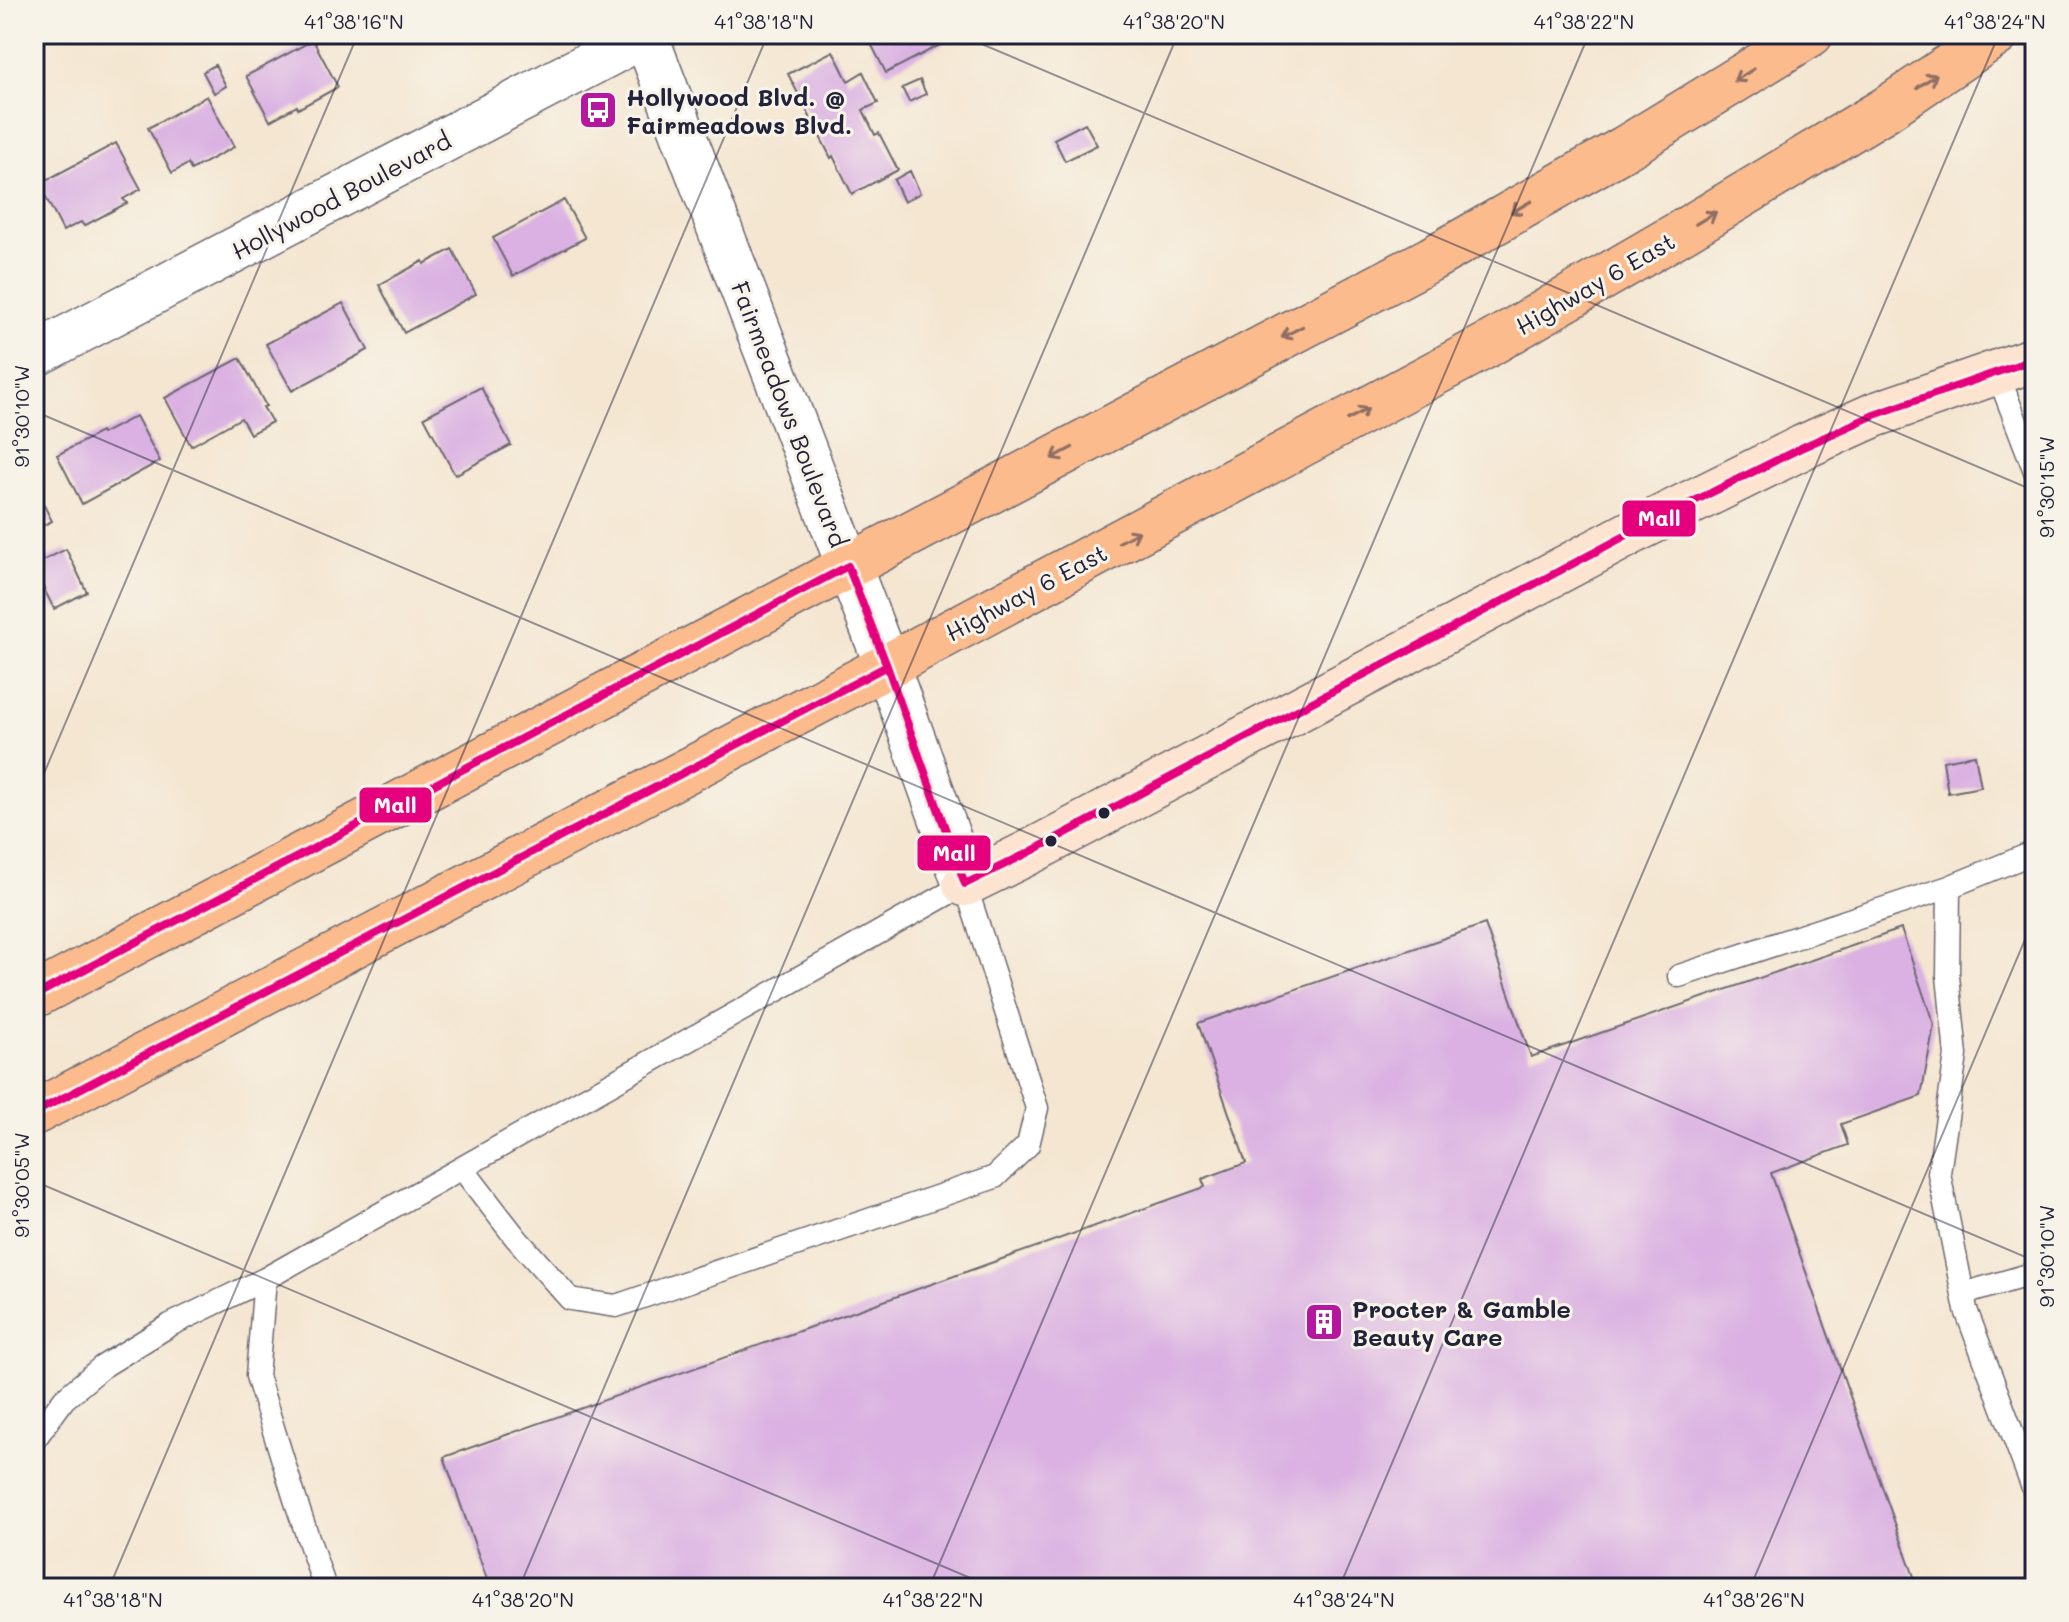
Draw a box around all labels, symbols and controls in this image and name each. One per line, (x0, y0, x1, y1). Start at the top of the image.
text: 41°38'16"N (304, 8, 404, 34)
text: 41°38'18"N (714, 8, 814, 34)
text: 41°38'20"N (1123, 8, 1225, 34)
text: 41°38'22"N (1534, 8, 1634, 34)
text: 41°38'24"N (1944, 8, 2046, 34)
one-way arrow (1733, 67, 1756, 83)
one-way arrow (1916, 73, 1938, 89)
place label: Hollywood Blvd. @ Fairmeadows Blvd. (626, 81, 852, 140)
bus stop icon: Hollywood Blvd. @ Fairmeadows Blvd. (577, 89, 619, 131)
street label: Hollywood Boulevard (226, 124, 456, 266)
one-way arrow (1509, 200, 1533, 216)
one-way arrow (1694, 209, 1717, 225)
street label: Highway 6 East (1510, 225, 1680, 341)
street label: Fairmeadows Boulevard (725, 277, 855, 551)
one-way arrow (1281, 324, 1305, 340)
text: 91°30'10"W (8, 365, 34, 467)
one-way arrow (1346, 406, 1369, 422)
text: 91°30'15"W (2033, 436, 2059, 538)
one-way arrow (1051, 446, 1075, 462)
line badge: Mall (1621, 499, 1697, 538)
text: Mall (1637, 503, 1681, 532)
one-way arrow (1116, 528, 1140, 544)
street label: Highway 6 East (940, 536, 1112, 648)
line badge: Mall (358, 786, 433, 824)
text: Mall (373, 790, 417, 819)
unlabelled marker (1096, 805, 1112, 821)
unlabelled marker (1043, 833, 1059, 849)
line badge: Mall (916, 834, 992, 872)
text: Mall (932, 838, 976, 867)
text: 91°30'05"W (8, 1132, 34, 1238)
text: 91°30'10"W (2033, 1205, 2059, 1307)
place label: Procter & Gamble Beauty Care (1352, 1293, 1571, 1352)
building icon: Procter & Gamble Beauty Care (1303, 1301, 1345, 1343)
text: 41°38'18"N (63, 1586, 163, 1612)
text: 41°38'20"N (472, 1586, 574, 1612)
text: 41°38'22"N (883, 1586, 983, 1612)
text: 41°38'24"N (1293, 1586, 1395, 1612)
text: 41°38'26"N (1703, 1586, 1805, 1612)

